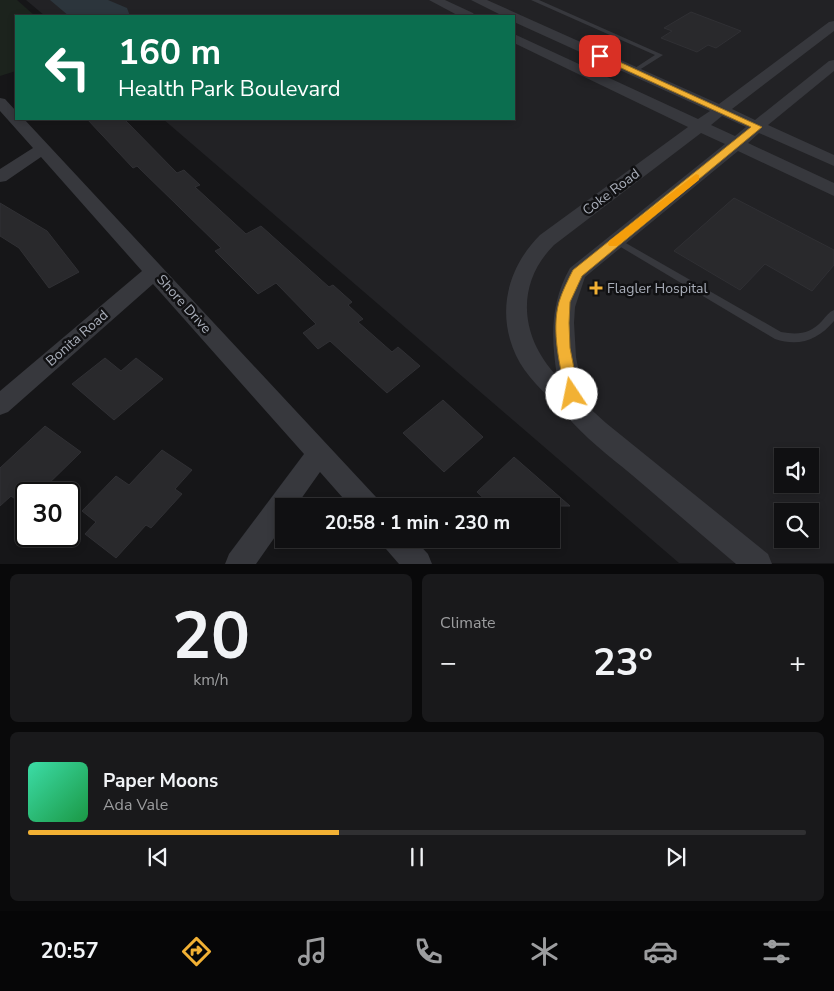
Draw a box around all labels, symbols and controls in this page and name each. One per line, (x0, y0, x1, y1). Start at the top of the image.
text: 160 m (118, 29, 221, 76)
icon: left (35, 35, 100, 100)
pin (579, 35, 621, 77)
icon: arrive (586, 42, 614, 70)
text: Health Park Boulevard (118, 74, 341, 104)
street label: Coke Road (578, 164, 644, 220)
street label: Shore Drive (152, 270, 216, 338)
place label: Flagler Hospital (607, 279, 708, 298)
marker: Flagler Hospital (589, 281, 603, 295)
street label: Bonita Road (42, 306, 112, 370)
position arrow (545, 367, 597, 419)
map controls (774, 448, 819, 548)
button: sound (774, 448, 819, 493)
speed limit sign: 30 (15, 482, 80, 547)
button: search (774, 503, 819, 548)
text: 20:58 · 1 min · 230 m (325, 510, 510, 536)
text: 20 (172, 592, 250, 681)
text: Climate (440, 612, 495, 634)
text: 23° (593, 637, 653, 688)
text: − (440, 644, 457, 682)
text: + (789, 644, 806, 682)
text: km/h (193, 669, 229, 691)
text: Paper Moons (103, 768, 218, 794)
text: Ada Vale (103, 794, 168, 816)
icon: previous (144, 843, 172, 871)
icon: pause (403, 843, 431, 871)
icon: next (662, 843, 690, 871)
icon: directions (179, 934, 214, 969)
icon: music (295, 934, 330, 969)
icon: phone (411, 934, 446, 969)
icon: climate (527, 934, 562, 969)
icon: car (643, 934, 678, 969)
icon: filters (759, 934, 794, 969)
text: 20:57 (40, 936, 99, 966)

